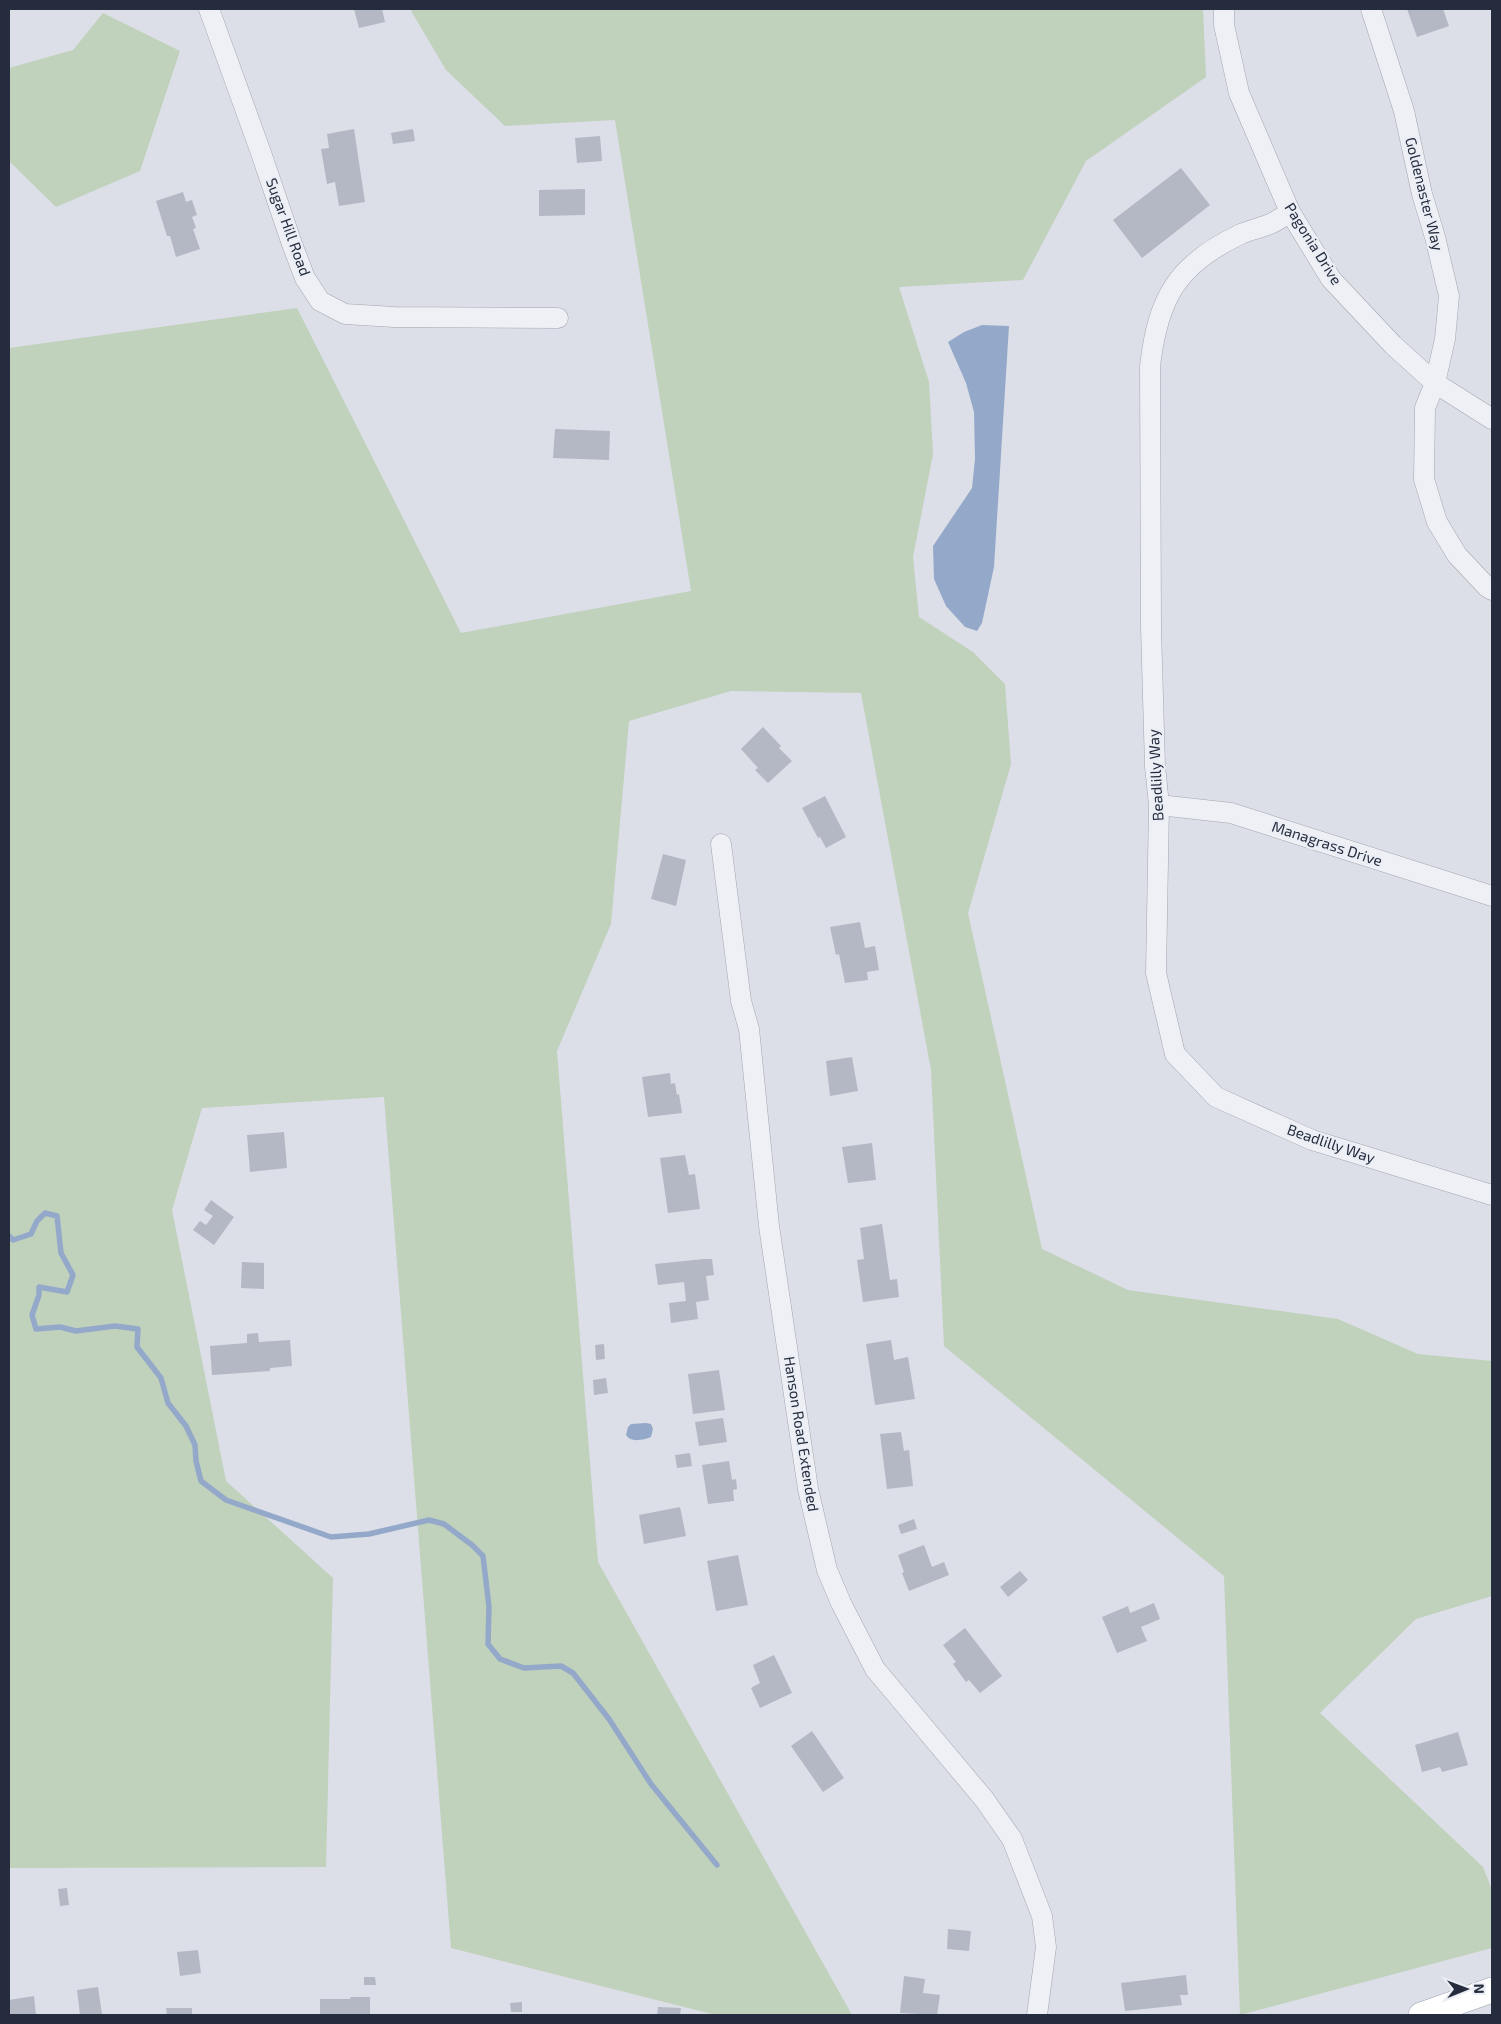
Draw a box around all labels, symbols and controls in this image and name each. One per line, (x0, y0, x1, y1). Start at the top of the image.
street label: Goldenaster Way (1402, 135, 1448, 252)
street label: Sugar Hill Road (263, 175, 315, 278)
street label: Pagonia Drive (1281, 199, 1346, 288)
street label: Beadlilly Way (1144, 729, 1166, 821)
street label: Managrass Drive (1270, 817, 1385, 869)
street label: Beadlilly Way (1285, 1120, 1378, 1167)
street label: Hanson Road Extended (781, 1355, 823, 1513)
north arrow (1441, 1964, 1491, 2014)
text: N (1471, 1984, 1488, 1994)

